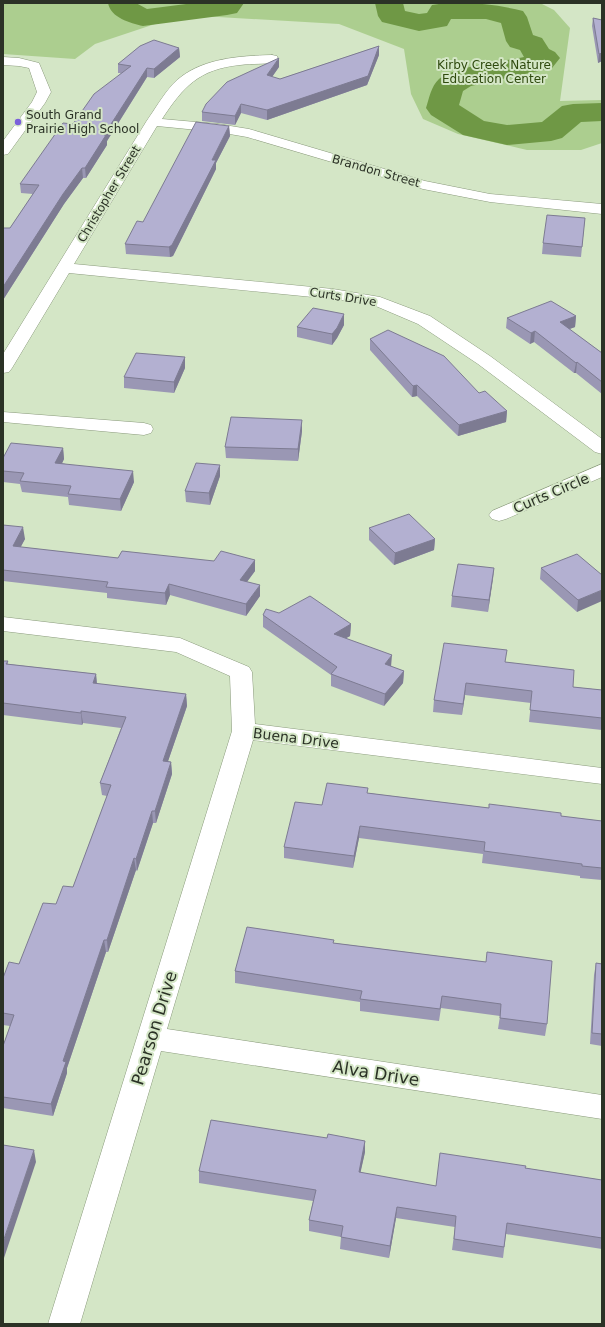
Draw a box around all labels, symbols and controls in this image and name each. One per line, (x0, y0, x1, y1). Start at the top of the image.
park label: Kirby Creek Nature Education Center (437, 58, 551, 86)
place label: South Grand Prairie High School (26, 108, 139, 136)
marker: South Grand Prairie High School (13, 117, 23, 127)
street label: Christopher Street (75, 143, 144, 245)
street label: Brandon Street (330, 152, 422, 190)
street label: Curts Drive (308, 285, 378, 309)
street label: Curts Circle (511, 470, 591, 516)
street label: Buena Drive (252, 725, 340, 751)
street label: Pearson Drive (127, 969, 181, 1087)
street label: Alva Drive (331, 1056, 421, 1090)

